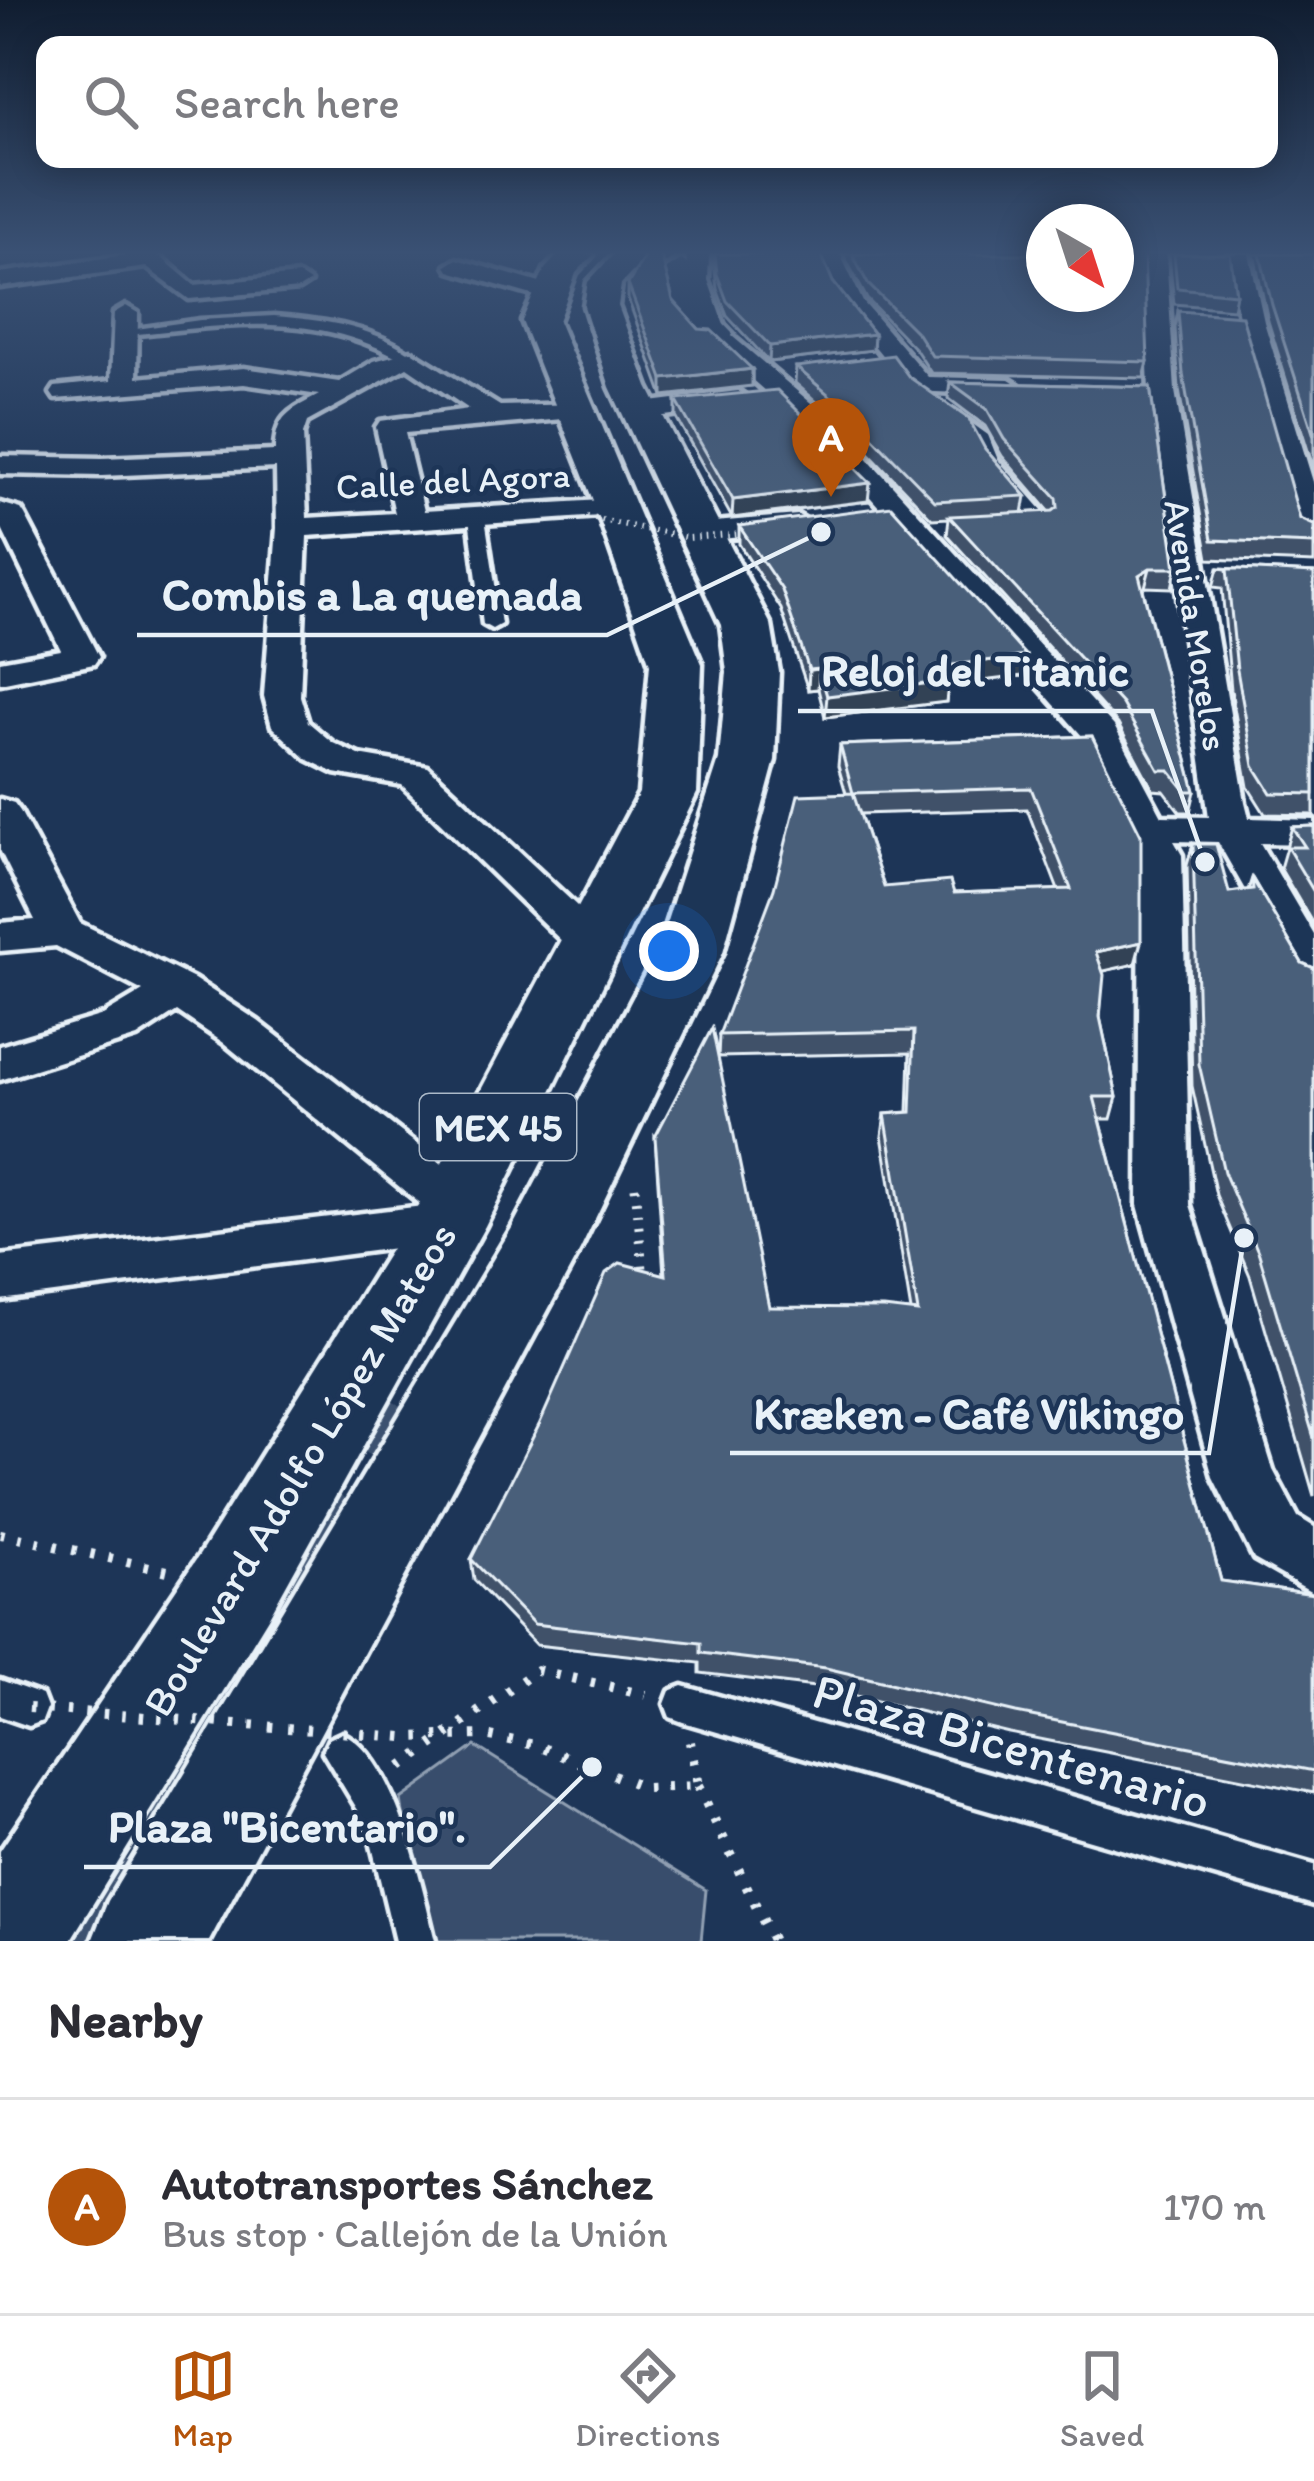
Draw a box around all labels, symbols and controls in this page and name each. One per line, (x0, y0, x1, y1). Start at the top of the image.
search box (36, 36, 1278, 168)
icon: search (78, 69, 144, 135)
text: Search here (174, 75, 400, 129)
north arrow (1026, 204, 1134, 312)
pin: A (792, 398, 870, 497)
street label: Calle del Agora (335, 453, 571, 508)
street label: Avenida Morelos (1155, 496, 1238, 754)
callout: Combis a La quemada (137, 554, 607, 635)
text: Combis a La quemada (162, 567, 582, 621)
callout: Reloj del Titanic (798, 630, 1152, 711)
text: Reloj del Titanic (821, 643, 1129, 697)
your location (639, 921, 699, 981)
road number: MEX 45 (420, 1094, 576, 1160)
street label: Boulevard Adolfo López Mateos (132, 1213, 467, 1725)
callout: Kræken - Café Vikingo (730, 1372, 1209, 1453)
text: Kræken - Café Vikingo (754, 1386, 1184, 1440)
street label: Plaza Bicentenario (806, 1660, 1217, 1831)
callout: Plaza "Bicentario". (84, 1786, 490, 1867)
text: Plaza "Bicentario". (108, 1799, 466, 1853)
text: Nearby (48, 1989, 203, 2050)
text: Autotransportes Sánchez (162, 2156, 653, 2210)
text: A (75, 2183, 99, 2230)
text: 170 m (1163, 2183, 1266, 2230)
text: Bus stop · Callejón de la Unión (162, 2210, 668, 2257)
tab: Map (170, 2343, 236, 2454)
tab: Directions (575, 2343, 720, 2454)
tab: Saved (1060, 2343, 1144, 2454)

